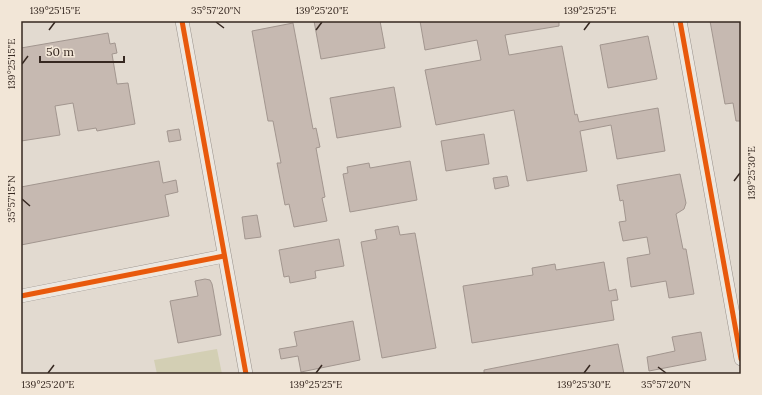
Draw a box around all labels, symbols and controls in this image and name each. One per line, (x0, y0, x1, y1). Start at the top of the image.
text: 139°25'15"E (30, 4, 80, 17)
text: 35°57'20"N (191, 4, 241, 17)
text: 139°25'20"E (295, 4, 349, 17)
text: 139°25'25"E (564, 4, 616, 17)
scale bar (40, 38, 124, 64)
text: 139°25'15"E (5, 39, 18, 89)
text: 50 m (46, 44, 74, 59)
text: 139°25'30"E (745, 146, 758, 200)
text: 35°57'15"N (5, 175, 18, 223)
text: 139°25'20"E (21, 378, 75, 391)
text: 139°25'25"E (290, 378, 342, 391)
text: 139°25'30"E (557, 378, 611, 391)
text: 35°57'20"N (641, 378, 691, 391)

